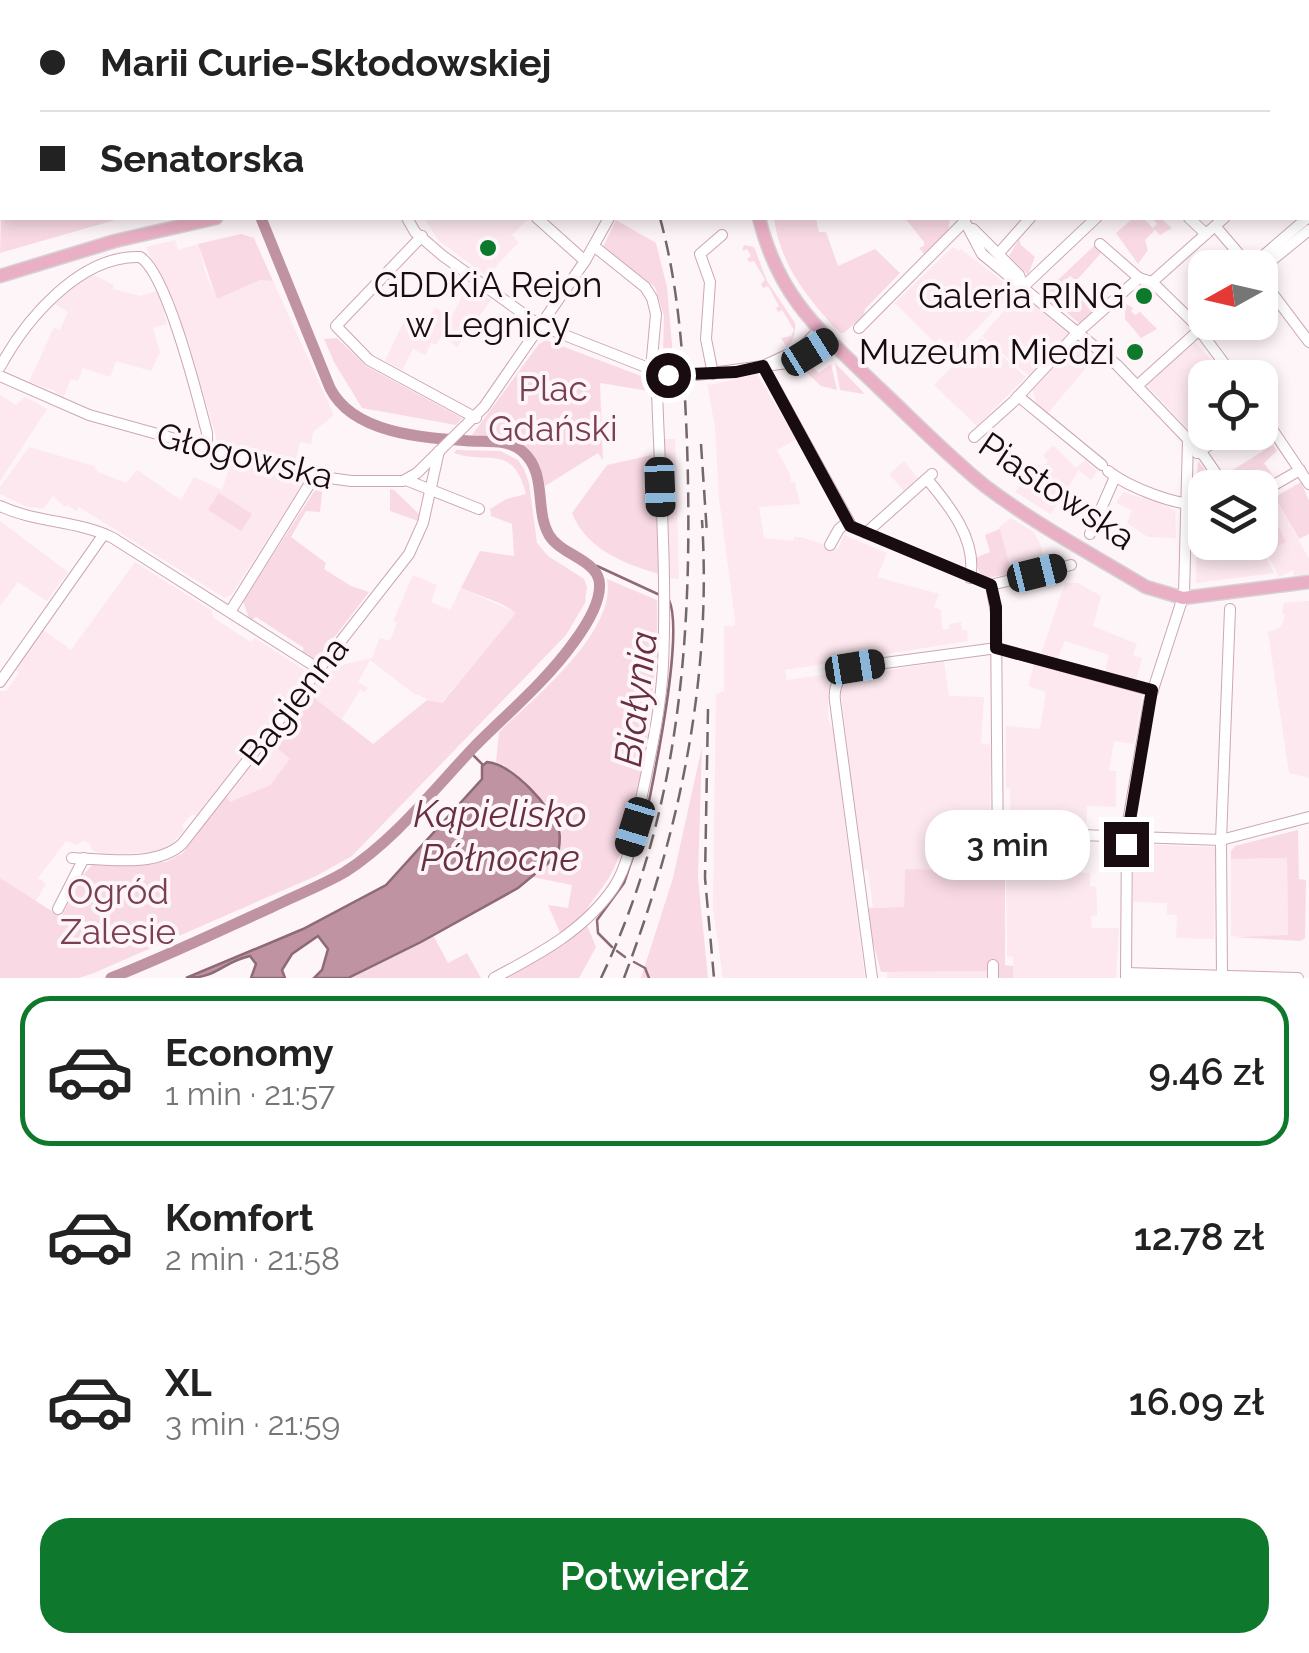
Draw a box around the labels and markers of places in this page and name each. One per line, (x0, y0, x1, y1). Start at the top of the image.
marker: GDDKiA Rejon w Legnicy (477, 237, 499, 259)
place label: GDDKiA Rejon w Legnicy (374, 264, 602, 345)
place label: Galeria RING (918, 275, 1124, 316)
marker: Galeria RING (1133, 285, 1155, 307)
place label: Muzeum Miedzi (859, 331, 1115, 372)
marker: Muzeum Miedzi (1124, 341, 1146, 363)

